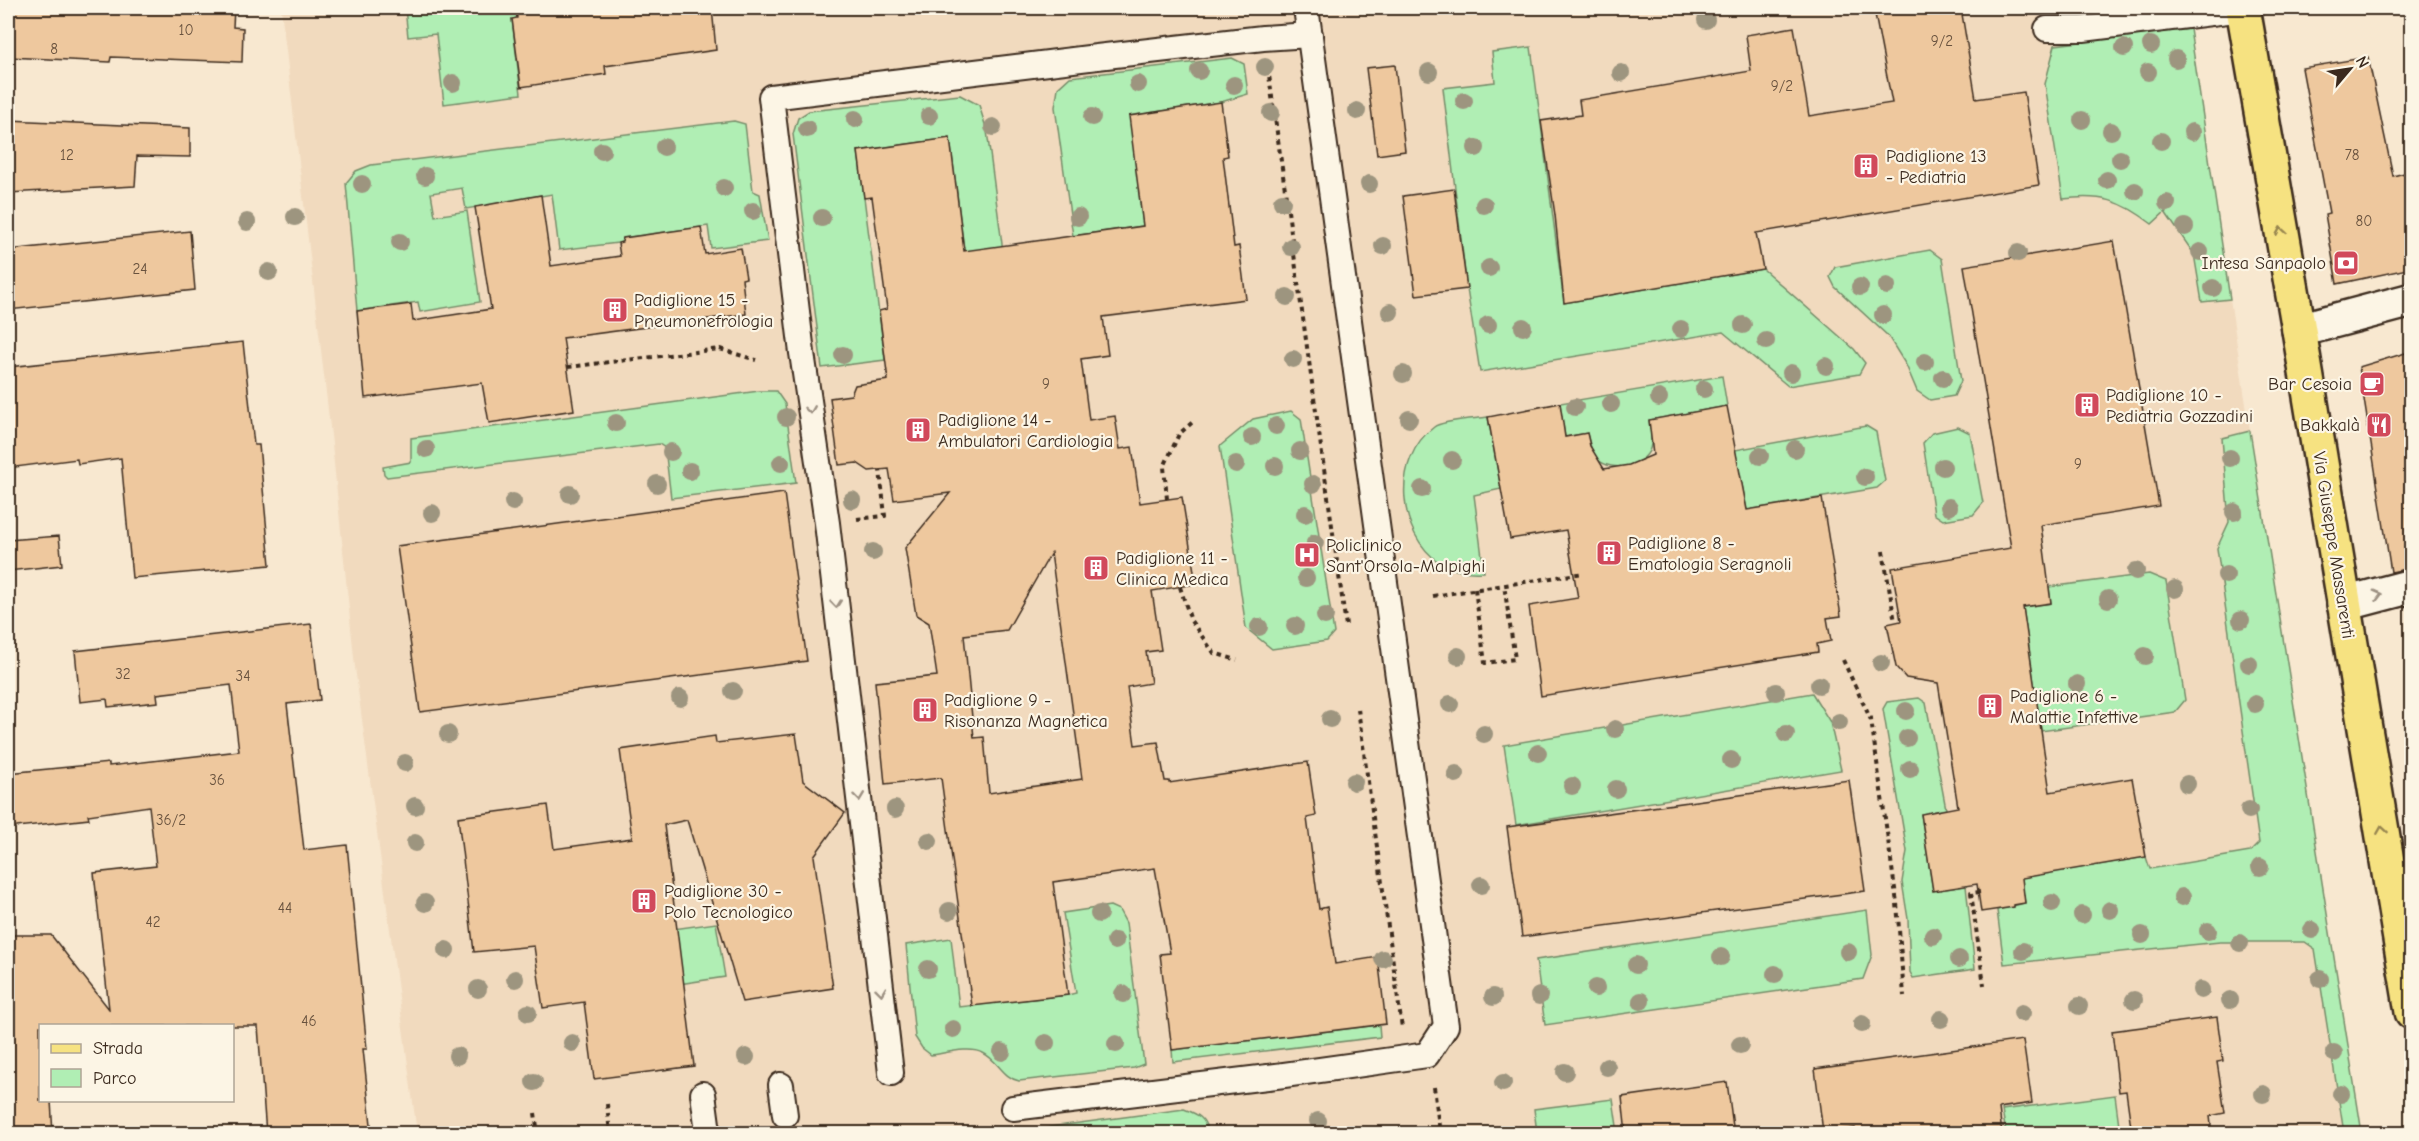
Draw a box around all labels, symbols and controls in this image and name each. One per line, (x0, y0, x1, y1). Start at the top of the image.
house number: 10 (178, 21, 194, 39)
house number: 9/2 (1931, 32, 1953, 50)
north arrow (2320, 39, 2380, 99)
house number: 8 (50, 40, 58, 58)
text: N (2352, 53, 2373, 71)
house number: 9/2 (1771, 77, 1793, 95)
house number: 12 (60, 146, 74, 164)
place label: Padiglione 13 - Pediatria (1886, 146, 1987, 188)
house number: 78 (2345, 146, 2359, 164)
building icon: Padiglione 13 - Pediatria (1851, 151, 1881, 181)
house number: 80 (2356, 212, 2372, 230)
one-way arrow (2276, 227, 2288, 236)
bank icon: Intesa Sanpaolo (2331, 248, 2361, 278)
place label: Intesa Sanpaolo (2202, 253, 2326, 274)
house number: 24 (132, 260, 148, 278)
place label: Padiglione 15 - Pneumonefrologia (634, 290, 773, 332)
building icon: Padiglione 15 - Pneumonefrologia (600, 295, 630, 325)
cafe icon: Bar Cesoia (2357, 369, 2387, 399)
place label: Bar Cesoia (2268, 374, 2352, 395)
house number: 9 (1042, 375, 1050, 393)
place label: Padiglione 10 - Pediatria Gozzadini (2106, 385, 2253, 427)
building icon: Padiglione 10 - Pediatria Gozzadini (2072, 390, 2102, 420)
one-way arrow (804, 406, 816, 415)
place label: Padiglione 14 - Ambulatori Cardiologia (938, 410, 1113, 452)
restaurant icon: Bakkalà (2364, 410, 2394, 440)
building icon: Padiglione 14 - Ambulatori Cardiologia (903, 415, 933, 445)
place label: Bakkalà (2300, 415, 2360, 436)
street label: Via Giuseppe Massarenti (2308, 450, 2359, 640)
house number: 9 (2074, 455, 2082, 473)
place label: Padiglione 8 - Ematologia Seragnoli (1628, 533, 1792, 575)
place label: Policlinico Sant'Orsola-Malpighi (1326, 535, 1485, 577)
building icon: Padiglione 8 - Ematologia Seragnoli (1594, 538, 1624, 568)
hospital icon: Policlinico Sant'Orsola-Malpighi (1292, 540, 1322, 570)
place label: Padiglione 11 - Clinica Medica (1116, 548, 1229, 590)
building icon: Padiglione 11 - Clinica Medica (1081, 553, 1111, 583)
one-way arrow (2372, 590, 2383, 602)
one-way arrow (829, 599, 842, 608)
house number: 32 (115, 665, 131, 683)
house number: 34 (236, 667, 250, 685)
place label: Padiglione 6 - Malattie Infettive (2010, 686, 2138, 728)
place label: Padiglione 9 - Risonanza Magnetica (944, 690, 1108, 732)
building icon: Padiglione 6 - Malattie Infettive (1975, 691, 2005, 721)
building icon: Padiglione 9 - Risonanza Magnetica (910, 695, 940, 725)
house number: 36 (209, 771, 225, 789)
one-way arrow (852, 793, 865, 802)
house number: 36/2 (156, 811, 186, 829)
one-way arrow (2376, 826, 2388, 835)
place label: Padiglione 30 - Polo Tecnologico (664, 881, 793, 923)
building icon: Padiglione 30 - Polo Tecnologico (629, 886, 659, 916)
house number: 44 (278, 899, 292, 917)
house number: 42 (145, 913, 161, 931)
one-way arrow (875, 986, 887, 996)
house number: 46 (301, 1012, 317, 1030)
legend (39, 1024, 234, 1102)
text: Strada (93, 1038, 143, 1059)
text: Parco (93, 1068, 136, 1089)

